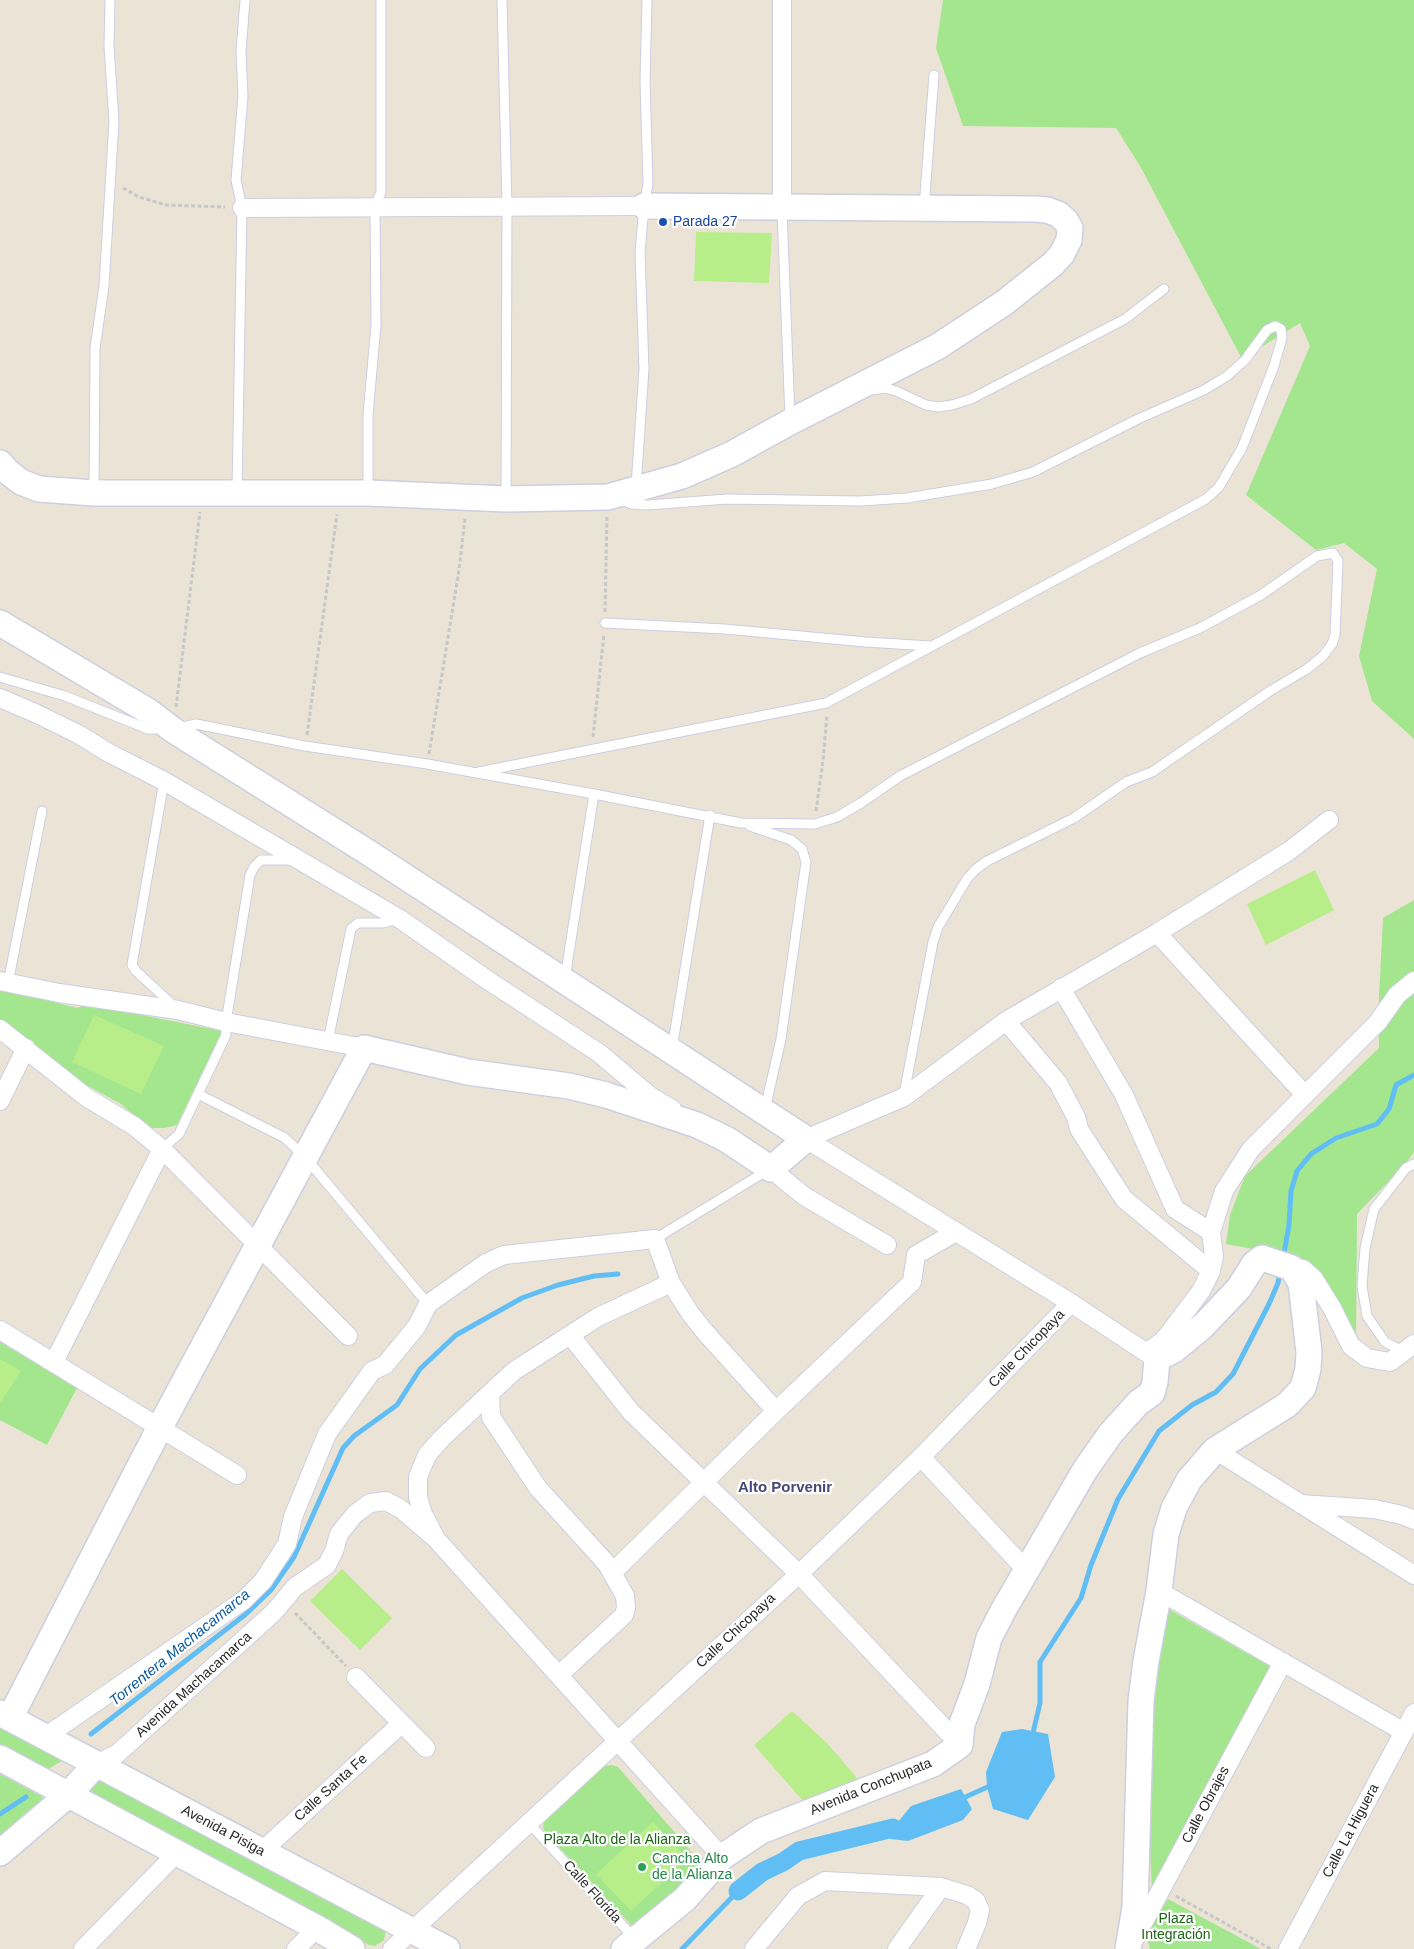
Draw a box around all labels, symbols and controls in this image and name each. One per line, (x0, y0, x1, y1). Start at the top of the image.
place label: Parada 27 (673, 214, 738, 230)
marker: Parada 27 (657, 216, 669, 228)
street label: Calle Chicopaya (986, 1306, 1068, 1392)
district label: Alto Porvenir (738, 1479, 832, 1497)
water label: Torrentera Machacamarca (106, 1586, 254, 1710)
street label: Calle Chicopaya (693, 1590, 779, 1672)
street label: Avenida Machacamarca (133, 1629, 255, 1741)
street label: Calle Santa Fe (291, 1751, 371, 1825)
street label: Avenida Conchupata (808, 1755, 934, 1819)
street label: Calle Obrajes (1179, 1764, 1233, 1846)
street label: Calle La Higuera (1319, 1781, 1383, 1881)
street label: Avenida Pisiga (178, 1802, 268, 1860)
park label: Plaza Alto de la Alianza (543, 1832, 691, 1848)
place label: Cancha Alto de la Alianza (652, 1851, 732, 1884)
street label: Calle Florida (559, 1857, 625, 1927)
marker: Cancha Alto de la Alianza (636, 1861, 648, 1873)
park label: Plaza Integración (1141, 1911, 1211, 1944)

